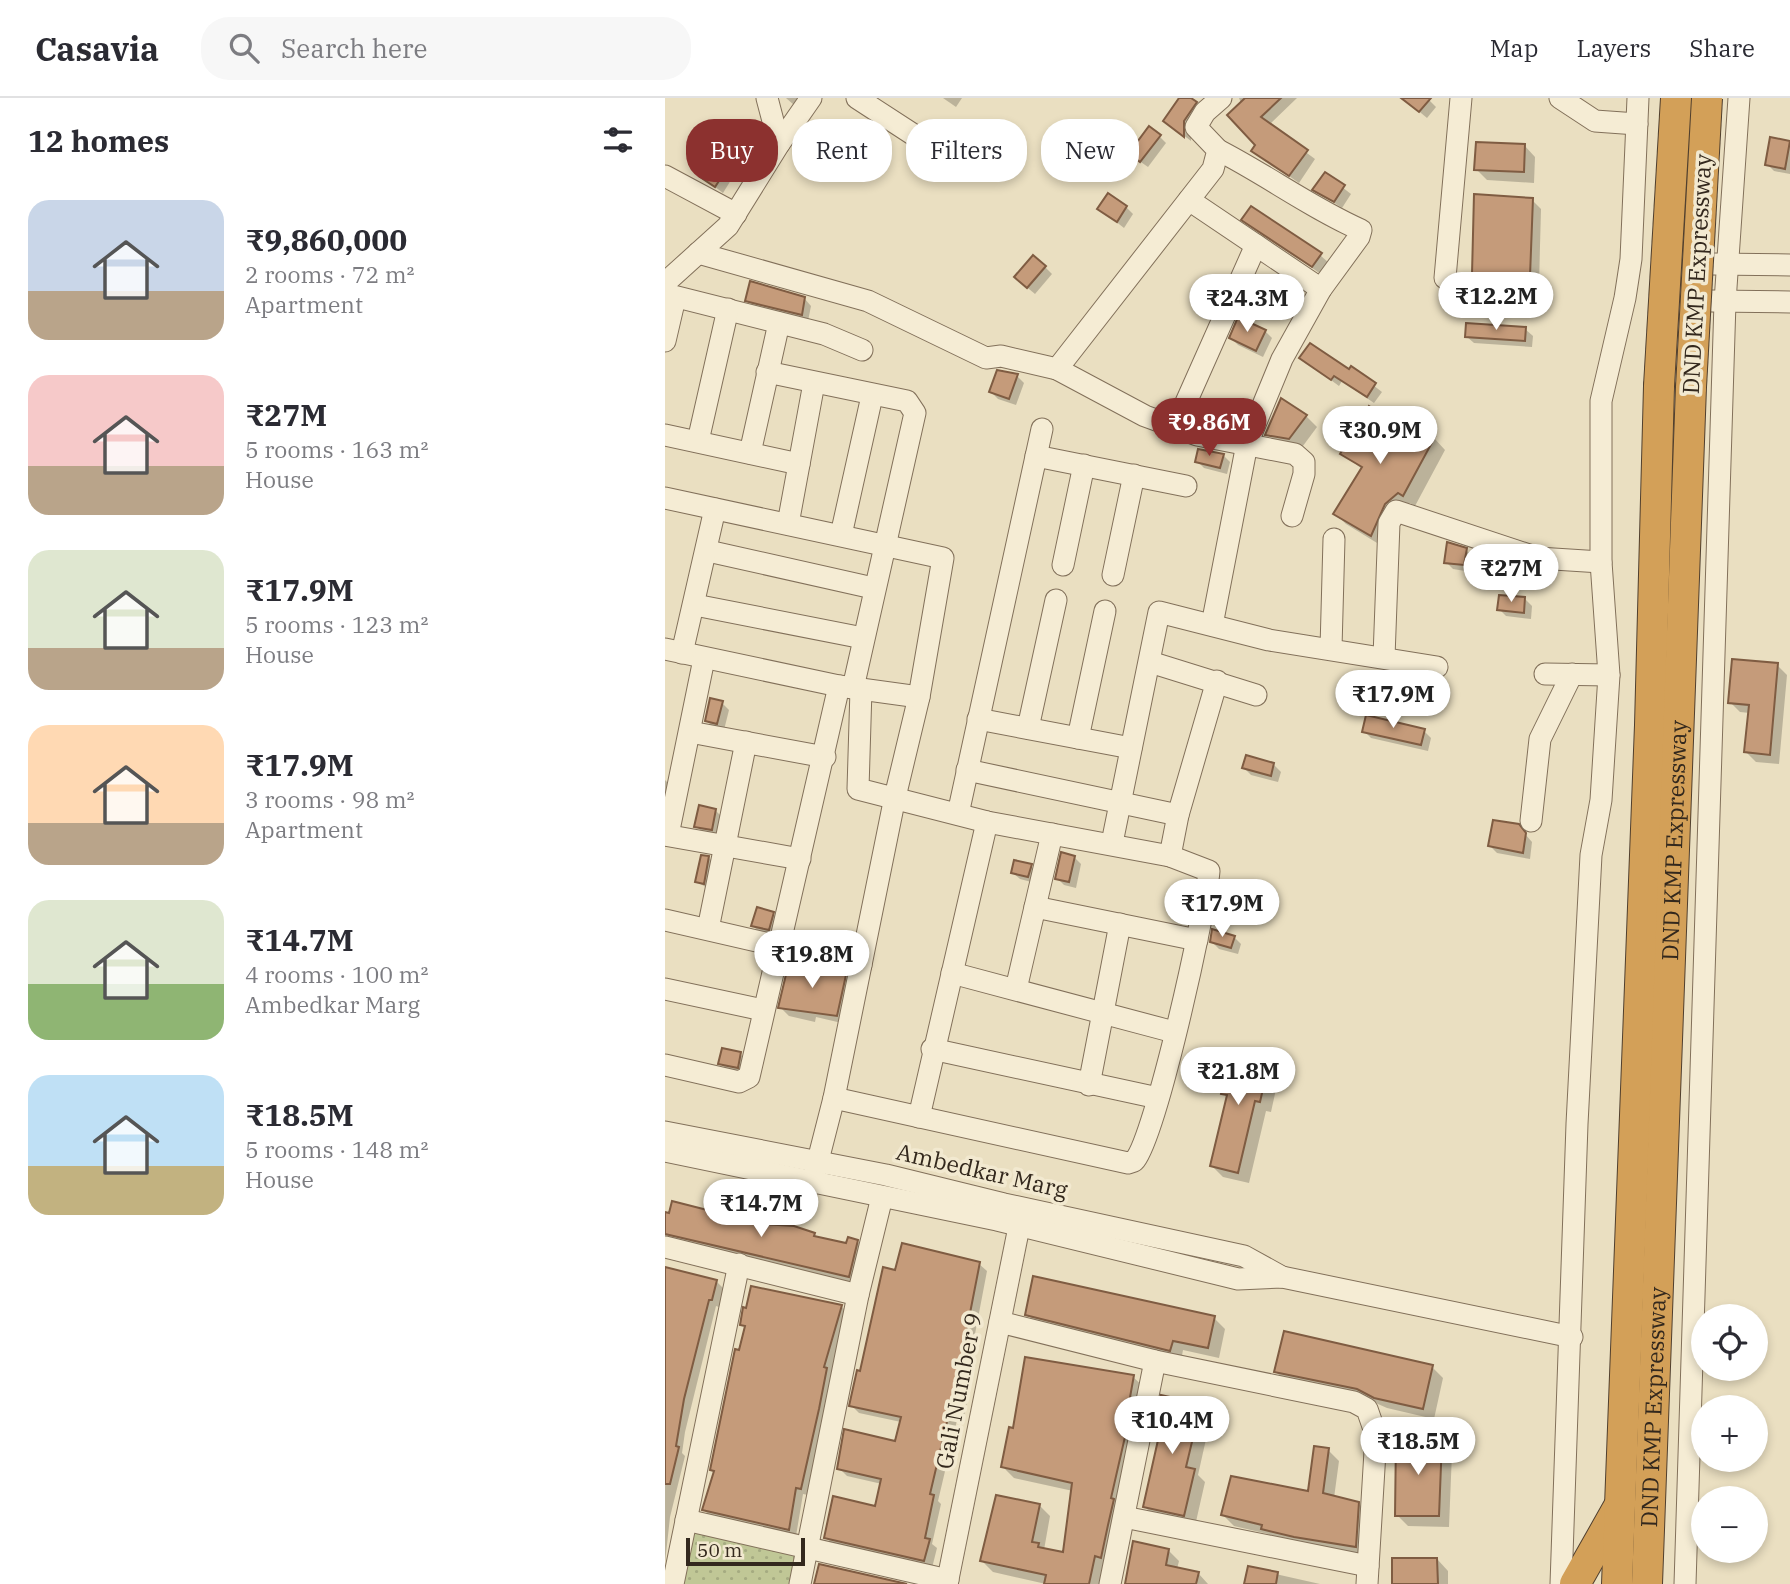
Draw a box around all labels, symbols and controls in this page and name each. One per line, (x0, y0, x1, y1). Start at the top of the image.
search box (201, 17, 691, 80)
text: Casavia (35, 27, 159, 70)
icon: search (225, 29, 263, 67)
text: Search here (281, 31, 427, 65)
text: Map (1490, 32, 1538, 64)
text: Layers (1576, 32, 1651, 64)
text: Share (1689, 32, 1755, 64)
chip: Buy (686, 119, 778, 182)
chip: Rent (792, 119, 892, 182)
chip: Filters (906, 119, 1027, 182)
chip: New (1041, 119, 1139, 182)
text: 12 homes (28, 121, 169, 160)
icon: filters (599, 121, 637, 159)
street label: DND KMP Expressway (1675, 152, 1717, 395)
text: ₹9,860,000 (245, 220, 407, 259)
icon: home (84, 228, 168, 312)
text: 2 rooms · 72 m² (245, 259, 415, 289)
pin: ₹12.2M (1439, 272, 1553, 332)
pin: ₹24.3M (1190, 274, 1304, 334)
text: ₹12.2M (1454, 280, 1538, 310)
text: ₹24.3M (1205, 282, 1289, 312)
text: Apartment (245, 289, 363, 319)
text: ₹27M (245, 395, 327, 434)
pin: ₹9.86M (1152, 398, 1266, 458)
icon: home (84, 403, 168, 487)
text: ₹9.86M (1167, 406, 1251, 436)
pin: ₹30.9M (1323, 406, 1437, 466)
text: ₹30.9M (1338, 414, 1422, 444)
text: 5 rooms · 163 m² (245, 434, 428, 464)
text: House (245, 464, 314, 494)
pin: ₹27M (1470, 545, 1552, 604)
text: ₹27M (1480, 552, 1542, 582)
text: ₹17.9M (245, 570, 354, 609)
icon: home (84, 578, 168, 662)
text: 5 rooms · 123 m² (245, 609, 428, 639)
text: House (245, 639, 314, 669)
pin: ₹17.9M (1336, 670, 1450, 730)
text: ₹17.9M (1351, 678, 1435, 708)
street label: DND KMP Expressway (1654, 719, 1693, 961)
text: ₹17.9M (245, 745, 354, 784)
icon: home (84, 753, 168, 837)
text: 3 rooms · 98 m² (245, 784, 415, 814)
text: Apartment (245, 814, 363, 844)
pin: ₹17.9M (1165, 880, 1279, 939)
text: ₹17.9M (1180, 887, 1264, 917)
text: ₹14.7M (245, 920, 354, 959)
icon: home (84, 928, 168, 1012)
pin: ₹19.8M (755, 930, 869, 990)
text: ₹19.8M (770, 938, 854, 968)
text: 4 rooms · 100 m² (245, 959, 428, 989)
text: Ambedkar Marg (245, 989, 420, 1019)
pin: ₹21.8M (1181, 1048, 1295, 1107)
text: ₹21.8M (1196, 1055, 1280, 1085)
text: ₹18.5M (245, 1095, 354, 1134)
icon: home (84, 1103, 168, 1187)
text: 5 rooms · 148 m² (245, 1134, 428, 1164)
street label: Ambedkar Marg (894, 1136, 1071, 1204)
text: House (245, 1164, 314, 1194)
pin: ₹14.7M (704, 1180, 818, 1239)
text: ₹14.7M (719, 1187, 803, 1217)
street label: DND KMP Expressway (1633, 1286, 1672, 1528)
map controls (1691, 1304, 1768, 1563)
button: locate (1691, 1304, 1768, 1381)
street label: Gali Number 9 (928, 1310, 988, 1471)
button: + (1691, 1395, 1768, 1472)
pin: ₹10.4M (1115, 1396, 1229, 1456)
text: ₹10.4M (1130, 1404, 1214, 1434)
pin: ₹18.5M (1361, 1418, 1475, 1477)
text: ₹18.5M (1376, 1425, 1460, 1455)
button: − (1691, 1486, 1768, 1563)
scale bar (686, 1535, 805, 1567)
text: 50 m (697, 1538, 742, 1562)

